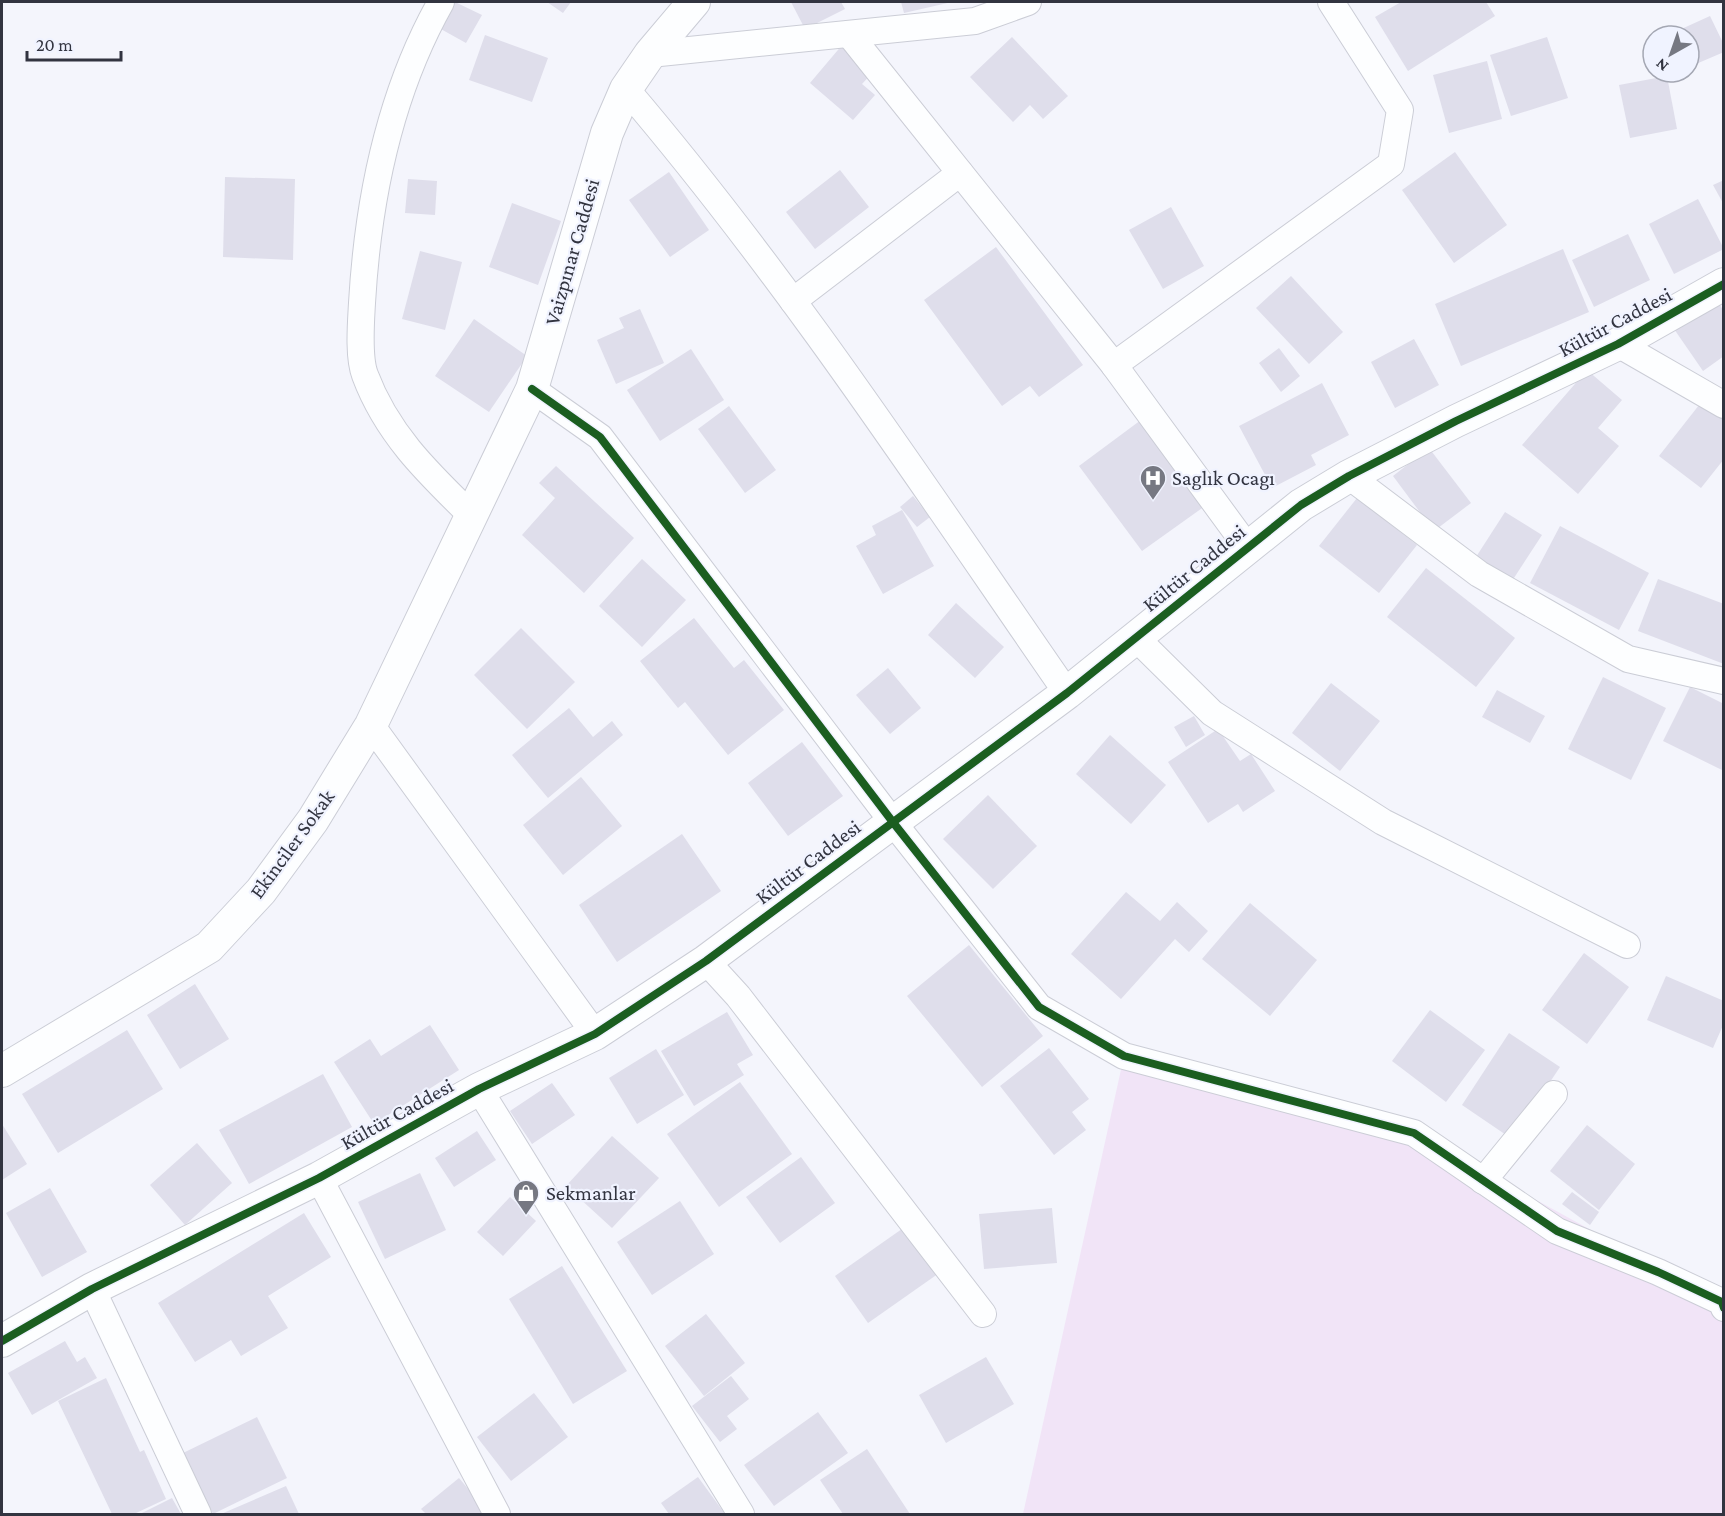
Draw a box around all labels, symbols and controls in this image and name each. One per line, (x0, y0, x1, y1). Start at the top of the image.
scale bar (27, 24, 122, 62)
north arrow (1641, 24, 1701, 84)
text: 20 m (36, 35, 73, 55)
text: N (1652, 55, 1671, 75)
street label: Vaizpınar Caddesi (540, 176, 605, 328)
street label: Kültür Caddesi (1554, 282, 1676, 362)
hospital icon: Saglık Ocagı (1138, 463, 1168, 501)
place label: Saglık Ocagı (1172, 466, 1275, 490)
street label: Kültür Caddesi (1138, 519, 1250, 617)
street label: Ekinciler Sokak (245, 785, 339, 903)
street label: Kültür Caddesi (751, 815, 866, 909)
street label: Kültür Caddesi (337, 1073, 458, 1155)
shop icon: Sekmanlar (511, 1178, 541, 1216)
place label: Sekmanlar (546, 1181, 636, 1205)

